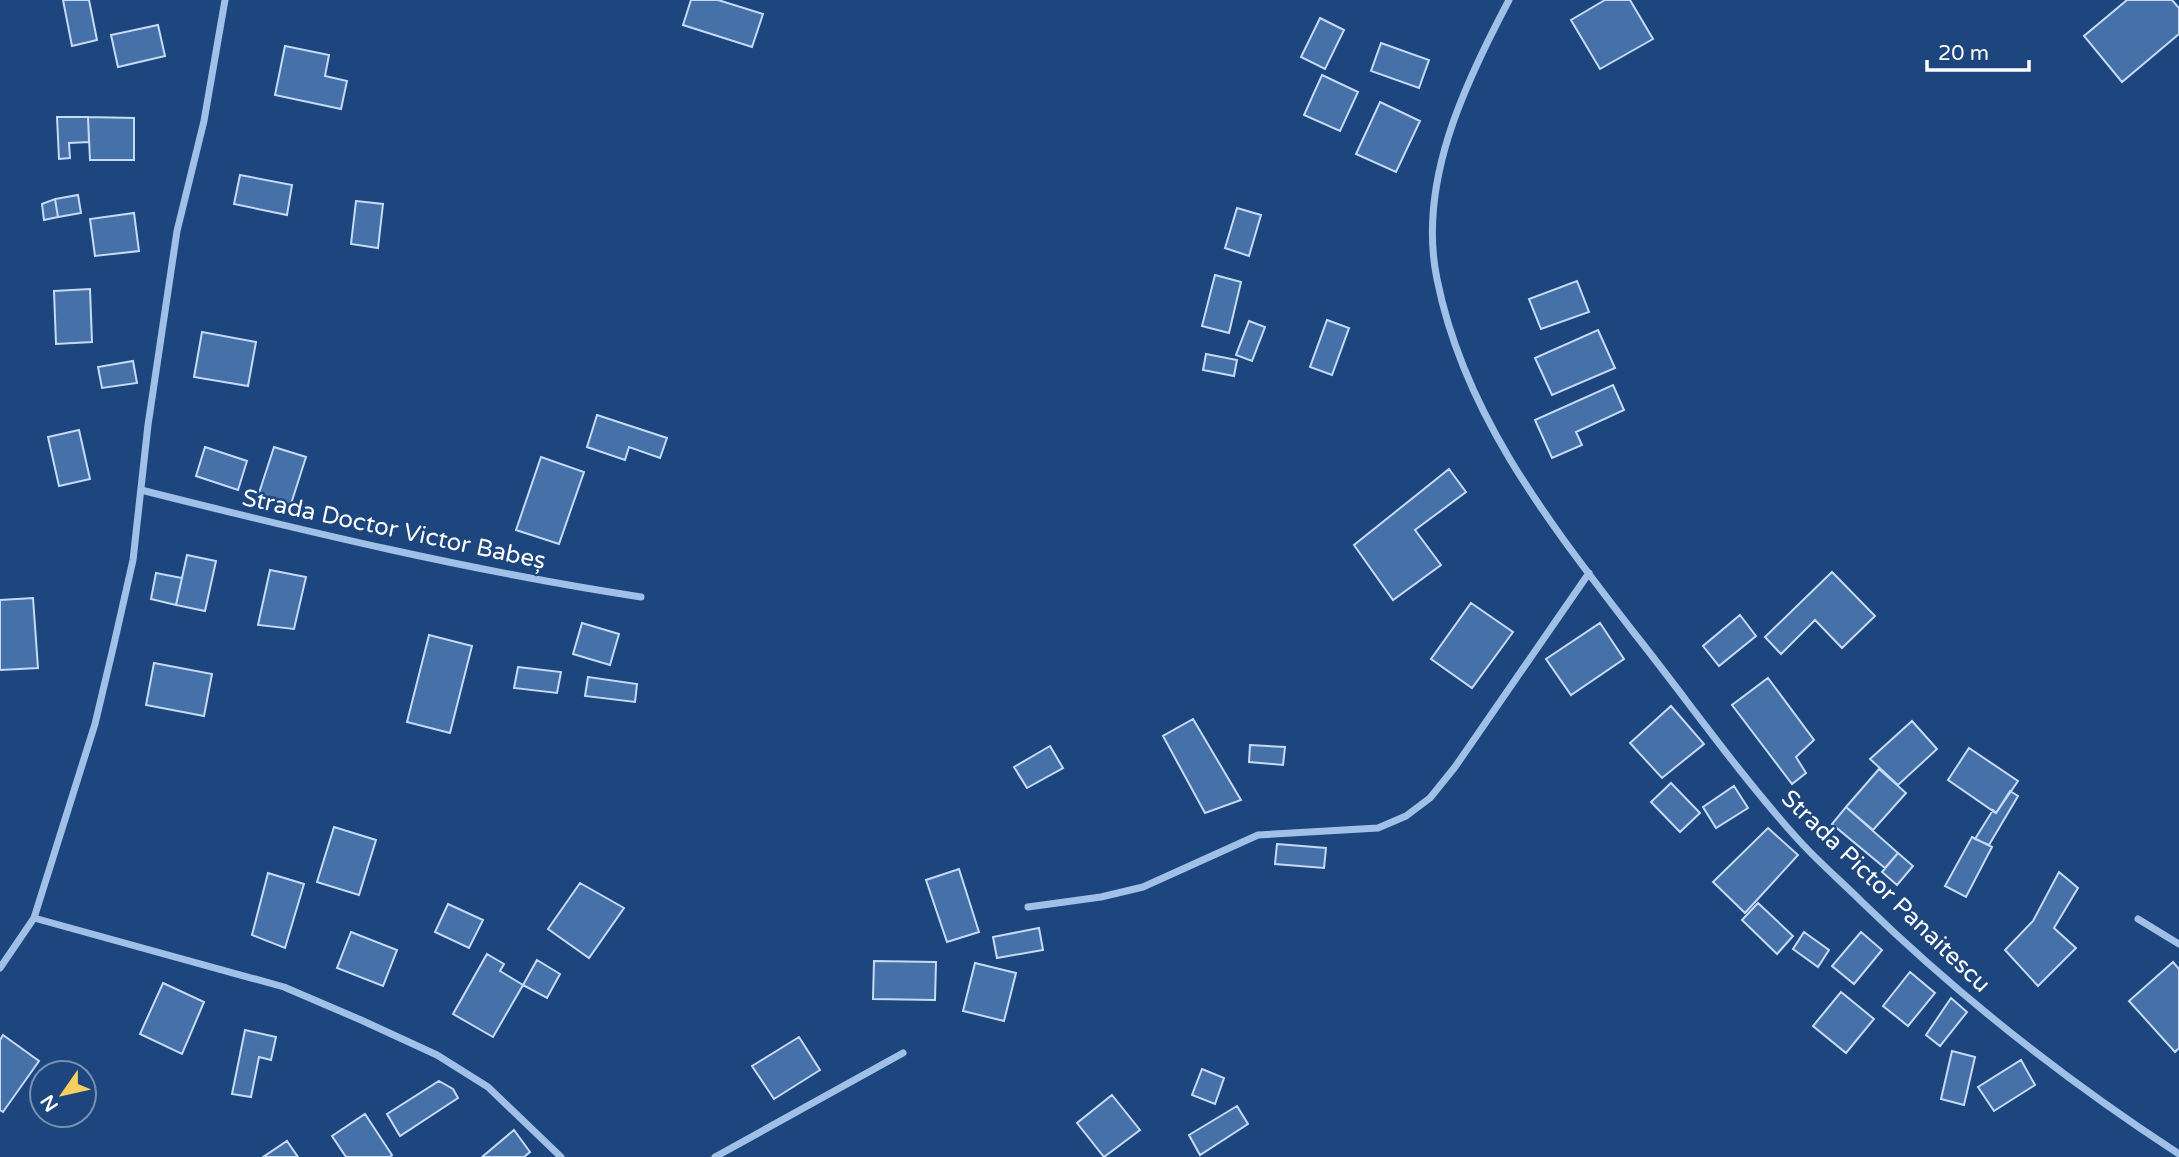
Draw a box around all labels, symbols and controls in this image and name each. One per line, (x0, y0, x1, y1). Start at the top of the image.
scale bar (1927, 28, 2028, 72)
text: 20 m (1938, 41, 1989, 66)
street label: Strada Doctor Victor Babeș (239, 483, 548, 576)
street label: Strada Pictor Panaitescu (1775, 784, 1996, 999)
north arrow (28, 1059, 98, 1129)
text: N (36, 1090, 63, 1115)

